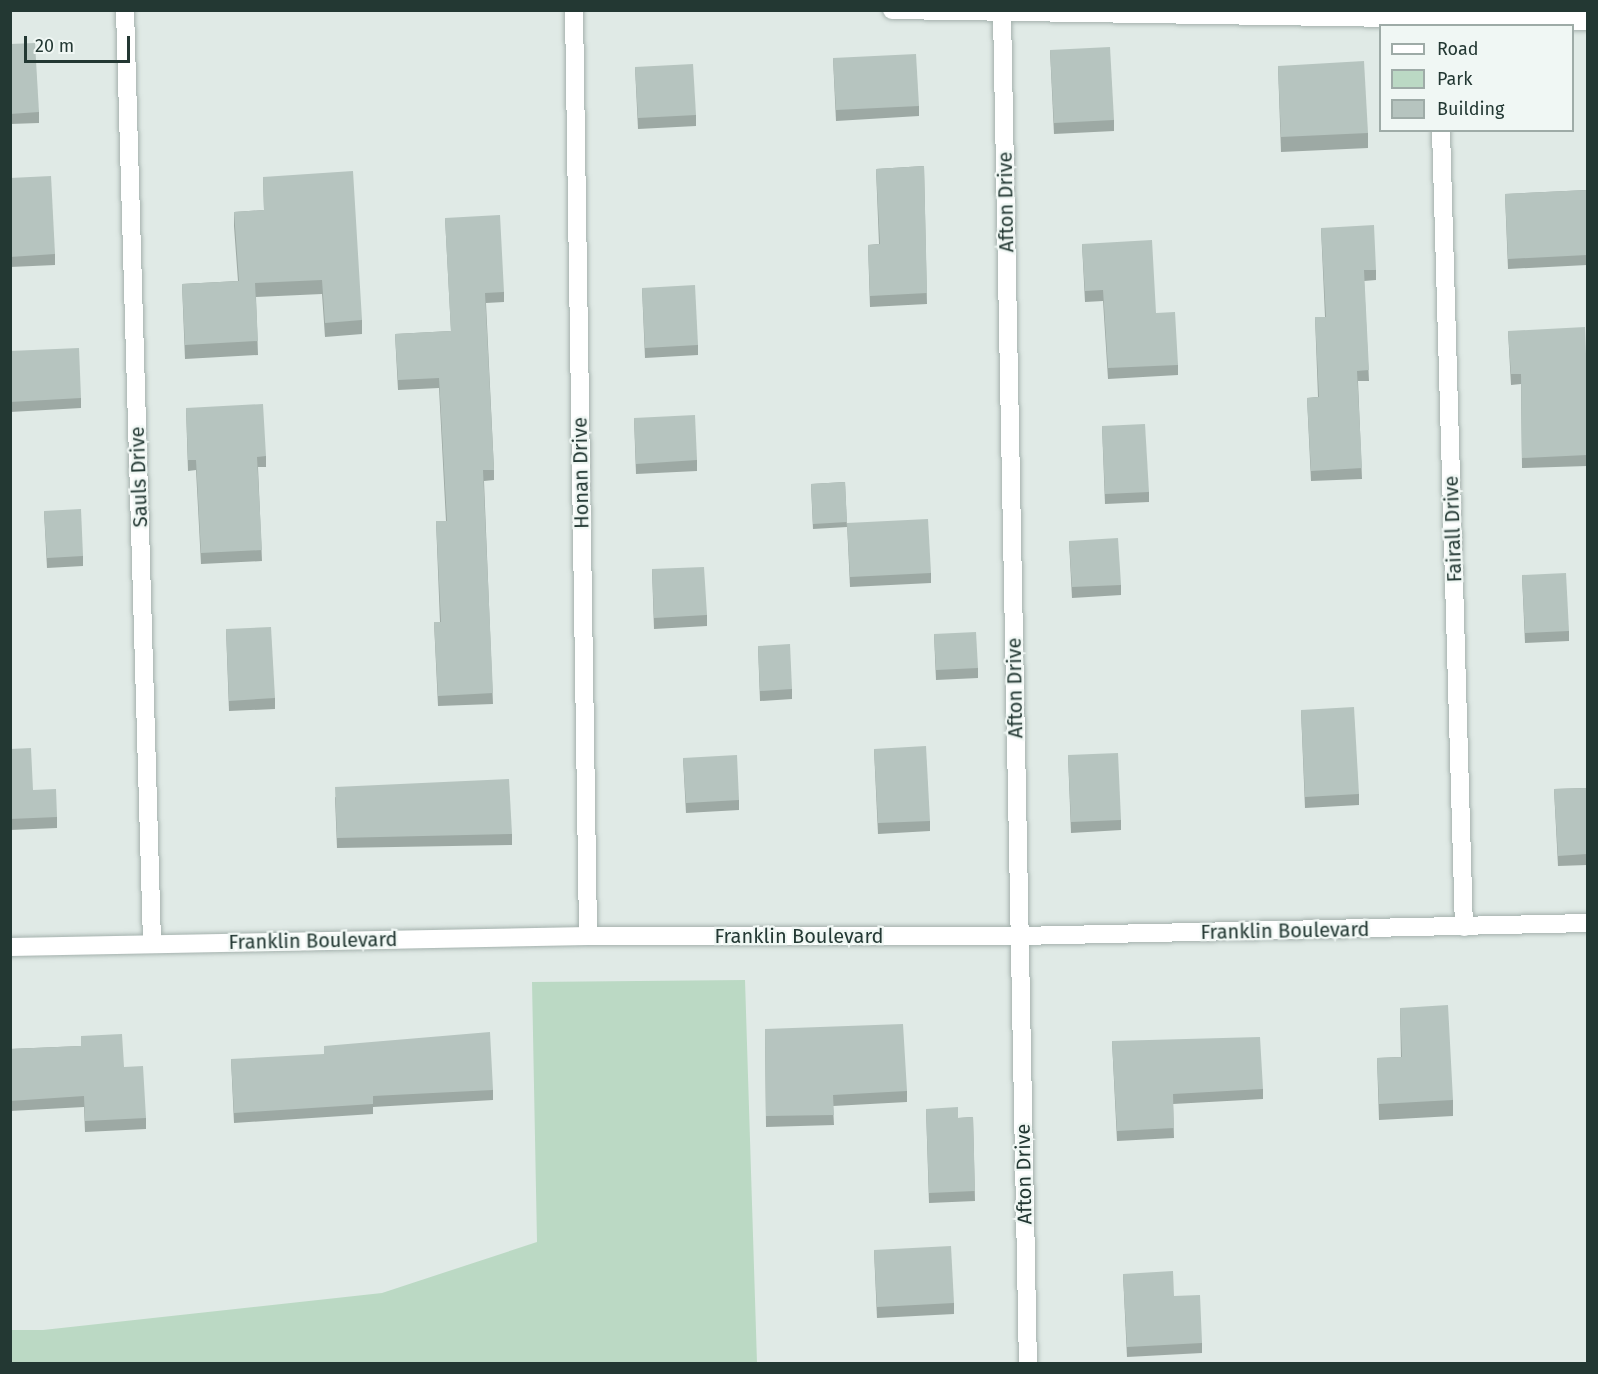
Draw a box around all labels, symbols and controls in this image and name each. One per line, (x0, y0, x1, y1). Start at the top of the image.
scale bar (27, 24, 134, 62)
legend (1379, 24, 1574, 132)
text: 20 m (35, 35, 74, 57)
text: Road (1437, 38, 1479, 60)
text: Park (1437, 68, 1472, 90)
text: Building (1437, 98, 1504, 120)
street label: Afton Drive (993, 151, 1019, 253)
street label: Honan Drive (568, 417, 594, 529)
street label: Sauls Drive (125, 426, 153, 528)
street label: Fairall Drive (1439, 475, 1467, 583)
street label: Afton Drive (1002, 637, 1028, 739)
street label: Franklin Boulevard (1200, 918, 1370, 944)
street label: Franklin Boulevard (714, 924, 884, 948)
street label: Franklin Boulevard (228, 928, 398, 954)
street label: Afton Drive (1011, 1123, 1037, 1225)

